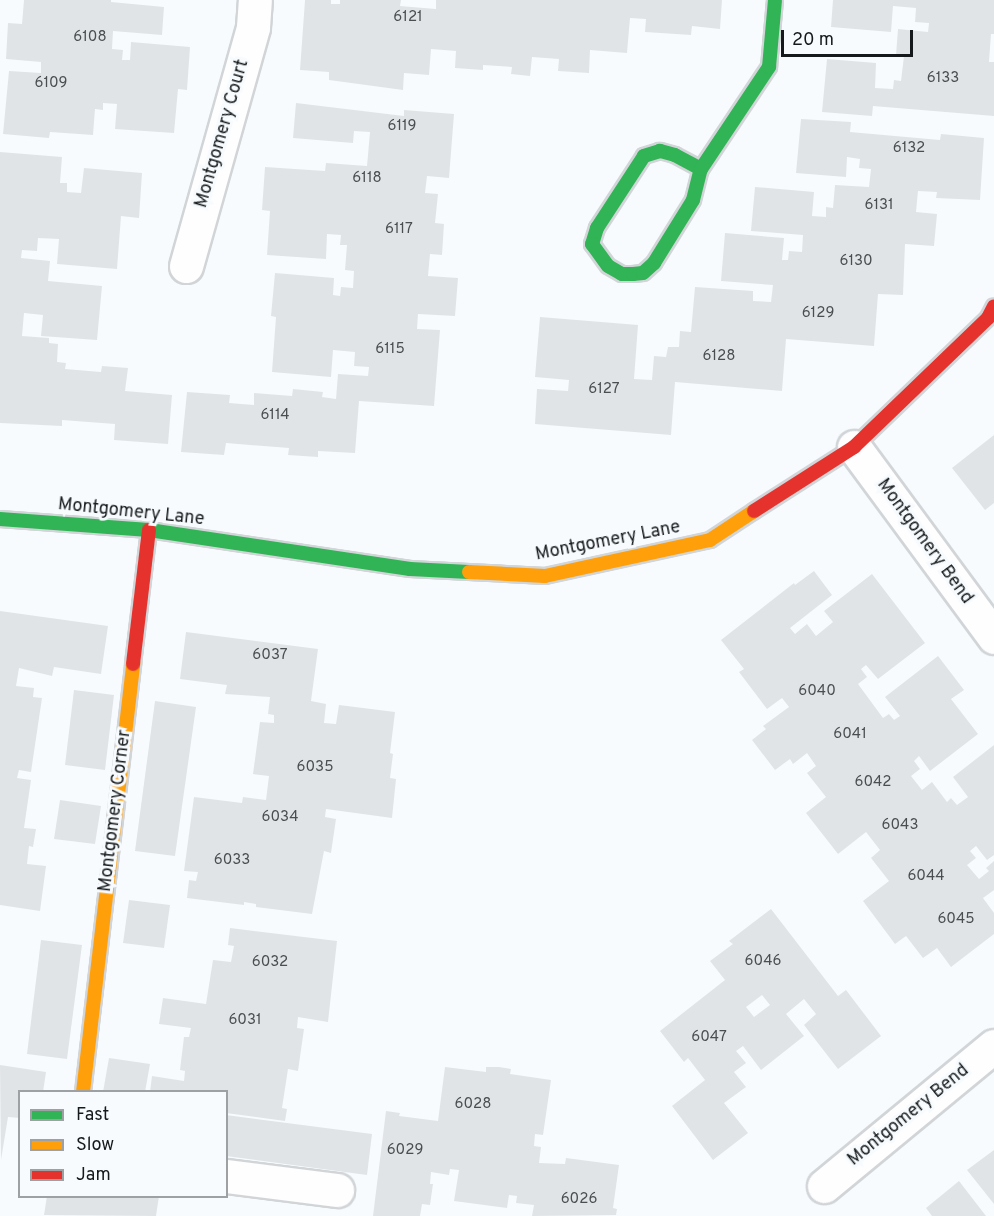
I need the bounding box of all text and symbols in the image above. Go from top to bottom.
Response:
house number: 6121 [393,9,423,27]
scale bar [784,18,916,56]
house number: 6108 [73,29,107,47]
text: 20 m [792,29,834,52]
street label: Montgomery Court [191,57,255,211]
house number: 6133 [927,70,959,88]
house number: 6109 [34,75,68,93]
house number: 6119 [387,118,417,136]
house number: 6132 [893,140,925,158]
house number: 6118 [352,170,382,188]
house number: 6131 [864,197,894,215]
house number: 6117 [385,221,413,239]
house number: 6130 [839,253,873,271]
house number: 6129 [802,305,834,323]
house number: 6115 [375,341,405,359]
house number: 6128 [703,348,735,366]
house number: 6127 [588,381,620,399]
house number: 6114 [260,407,290,425]
street label: Montgomery Bend [871,475,977,609]
street label: Montgomery Lane [57,495,205,531]
street label: Montgomery Lane [534,517,682,567]
house number: 6037 [252,647,288,665]
house number: 6040 [798,683,836,701]
house number: 6041 [833,726,867,744]
street label: Montgomery Corner [95,729,137,893]
house number: 6035 [297,759,333,777]
house number: 6042 [854,774,892,792]
house number: 6034 [262,809,298,827]
house number: 6043 [882,817,918,835]
house number: 6033 [214,852,250,870]
house number: 6044 [907,868,945,886]
house number: 6045 [937,911,975,929]
house number: 6046 [745,953,781,971]
house number: 6032 [252,954,288,972]
house number: 6031 [228,1012,262,1030]
house number: 6047 [691,1029,727,1047]
street label: Montgomery Bend [844,1061,974,1171]
legend [18,1090,228,1198]
house number: 6028 [455,1096,491,1114]
text: Fast [76,1104,109,1127]
text: Slow [76,1134,114,1157]
house number: 6029 [387,1142,423,1160]
text: Jam [76,1164,111,1187]
house number: 6026 [561,1191,597,1209]

